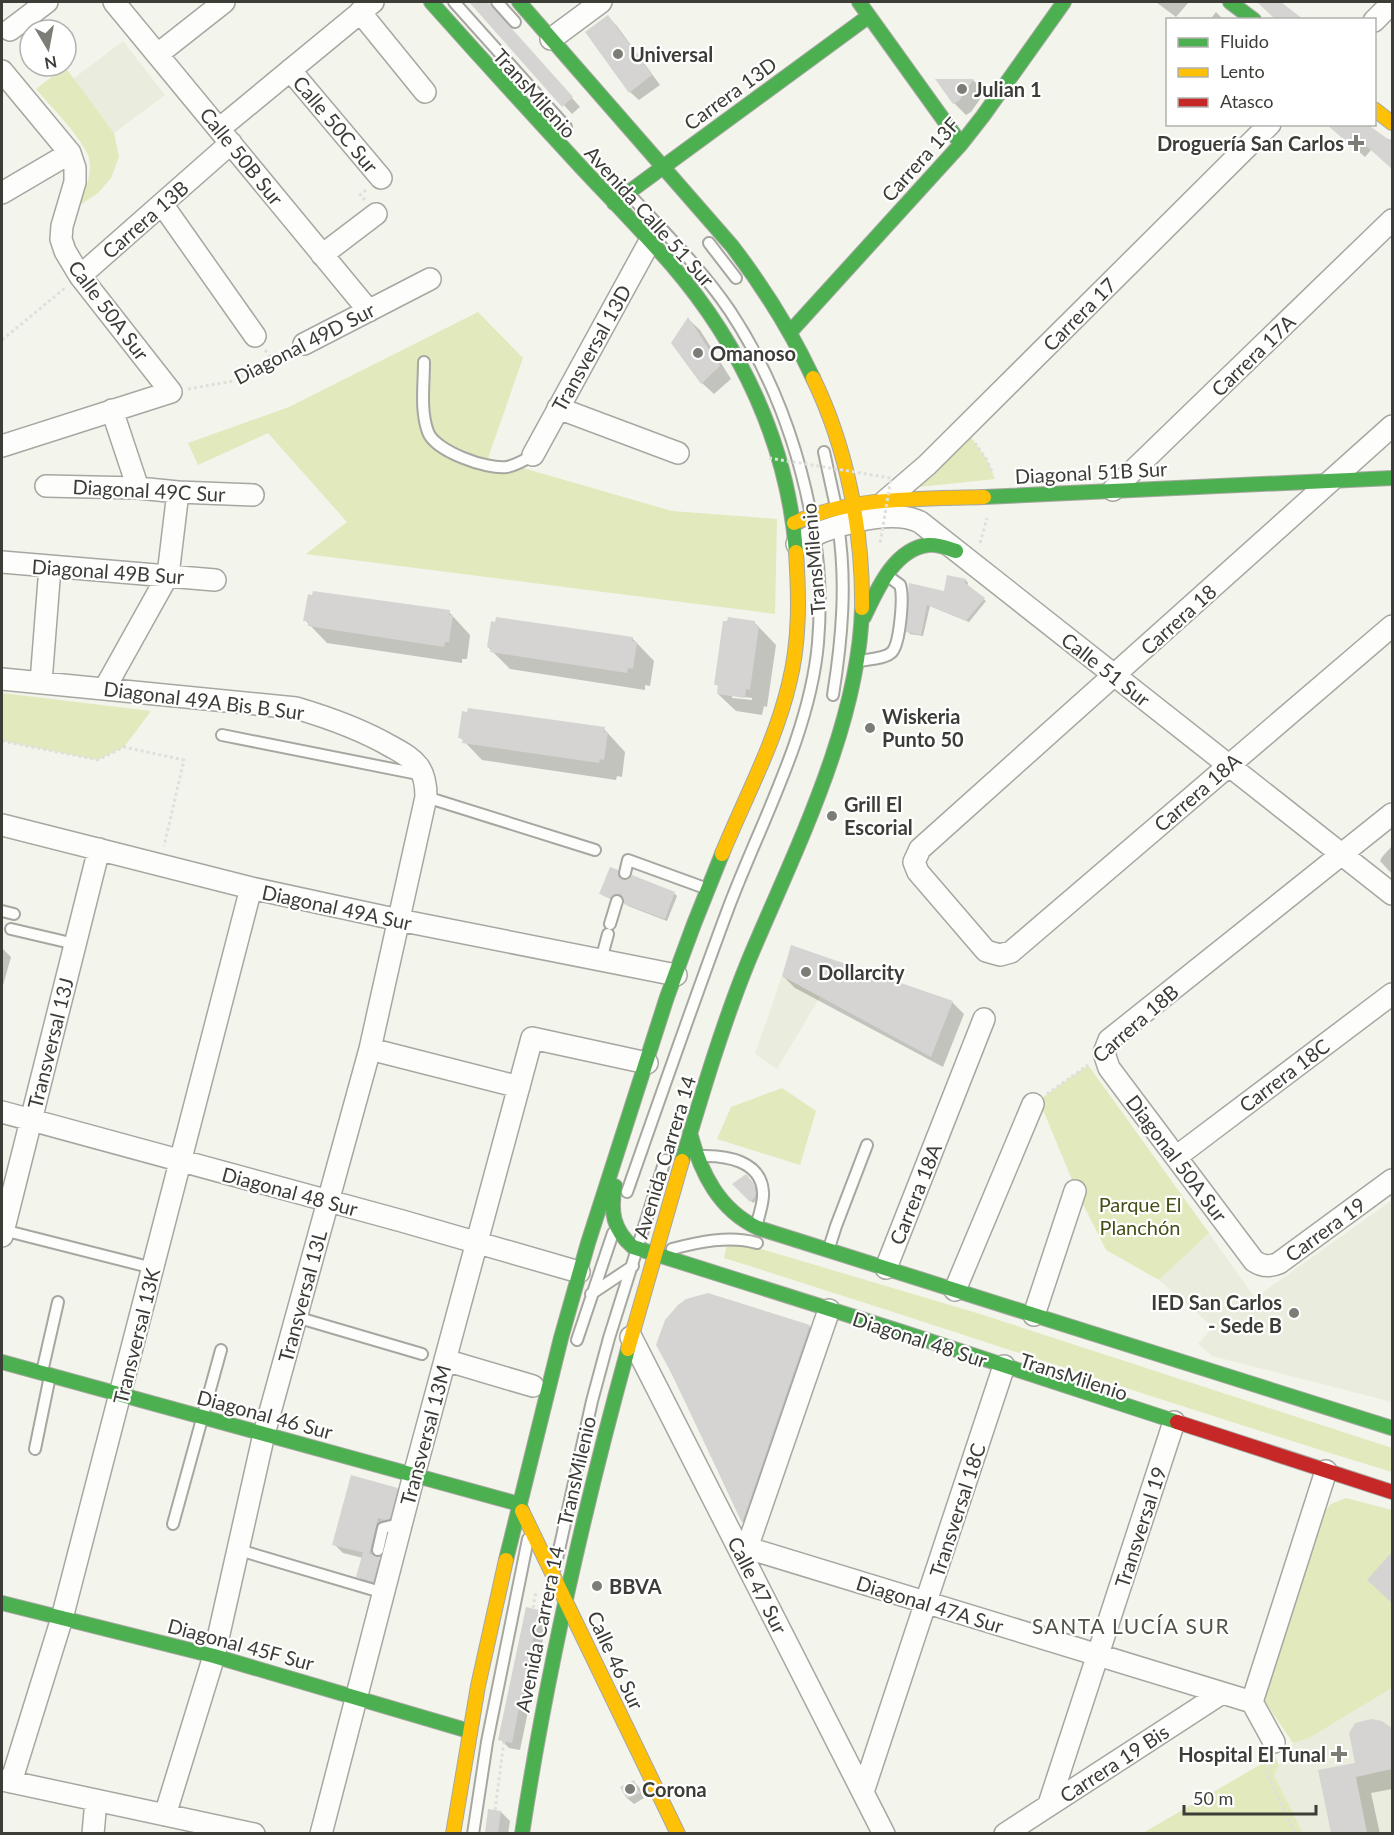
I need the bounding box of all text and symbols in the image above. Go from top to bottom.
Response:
north arrow [18,18,78,78]
legend [1166,18,1376,126]
text: Fluido [1220,30,1269,52]
place label: Universal [630,42,713,66]
street label: TransMilenio [489,43,581,143]
marker: Universal [611,47,625,61]
street label: Carrera 13D [679,51,781,135]
text: N [43,53,58,74]
text: Lento [1220,60,1265,82]
street label: Calle 50C Sur [289,71,384,178]
place label: Julian 1 [974,77,1042,101]
marker: Julian 1 [955,82,969,96]
text: Atasco [1220,90,1273,112]
street label: Calle 50B Sur [195,102,289,210]
street label: Carrera 13F [876,112,964,206]
place label: Droguería San Carlos [1157,131,1344,155]
marker: Droguería San Carlos [1349,136,1363,150]
street label: Avenida Calle 51 Sur [580,141,720,292]
street label: Carrera 13B [97,175,193,263]
street label: Calle 50A Sur [64,255,155,365]
street label: Carrera 17 [1037,272,1121,356]
street label: Transversal 13D [546,281,636,415]
street label: Diagonal 49D Sur [230,297,379,389]
street label: Carrera 17A [1206,309,1300,401]
place label: Omanoso [710,341,796,365]
marker: Omanoso [691,346,705,360]
street label: Diagonal 51B Sur [1014,456,1169,488]
street label: Diagonal 49C Sur [72,474,227,506]
street label: TransMilenio [796,502,830,616]
street label: Diagonal 49B Sur [31,554,186,588]
street label: Carrera 18 [1135,579,1221,659]
street label: Calle 51 Sur [1057,627,1156,711]
street label: Diagonal 49A Bis B Sur [102,676,306,724]
place label: Wiskeria Punto 50 [882,704,964,751]
marker: Wiskeria Punto 50 [863,721,877,735]
street label: Carrera 18A [1149,748,1246,836]
place label: Grill El Escorial [844,792,913,839]
marker: Grill El Escorial [825,809,839,823]
street label: Diagonal 49A Sur [260,879,415,935]
place label: Dollarcity [818,960,905,984]
marker: Dollarcity [799,965,813,979]
street label: Transversal 13J [22,975,78,1111]
street label: Carrera 18B [1087,979,1183,1067]
street label: Carrera 18C [1234,1033,1334,1117]
street label: Avenida Carrera 14 [628,1072,700,1241]
street label: Diagonal 50A Sur [1122,1090,1233,1227]
street label: Carrera 18A [884,1140,946,1248]
street label: Diagonal 48 Sur [219,1161,361,1221]
park label: Parque El Planchón [1099,1192,1181,1239]
street label: Carrera 19 [1280,1192,1370,1266]
street label: Transversal 13L [273,1227,331,1365]
street label: Transversal 13K [108,1265,165,1406]
place label: IED San Carlos - Sede B [1151,1290,1282,1337]
street label: Diagonal 48 Sur [850,1306,991,1372]
marker: IED San Carlos - Sede B [1287,1306,1301,1320]
street label: TransMilenio [1017,1347,1131,1405]
street label: Transversal 13M [395,1362,455,1508]
street label: Diagonal 46 Sur [194,1384,336,1444]
street label: TransMilenio [552,1414,600,1528]
street label: Transversal 18C [924,1440,990,1580]
street label: Transversal 19 [1109,1463,1171,1591]
street label: Calle 47 Sur [723,1532,793,1638]
street label: Avenida Carrera 14 [510,1543,568,1714]
street label: Diagonal 47A Sur [854,1570,1007,1638]
place label: BBVA [609,1574,662,1598]
marker: BBVA [590,1579,604,1593]
street label: Calle 46 Sur [583,1607,650,1714]
street label: Diagonal 45F Sur [165,1613,317,1675]
district label: SANTA LUCÍA SUR [1032,1613,1230,1638]
street label: Carrera 19 Bis [1055,1719,1173,1807]
place label: Hospital El Tunal [1178,1742,1326,1766]
marker: Hospital El Tunal [1330,1745,1348,1763]
place label: Corona [642,1777,707,1801]
scale bar [1184,1778,1316,1816]
marker: Corona [623,1782,637,1796]
text: 50 m [1193,1787,1233,1809]

